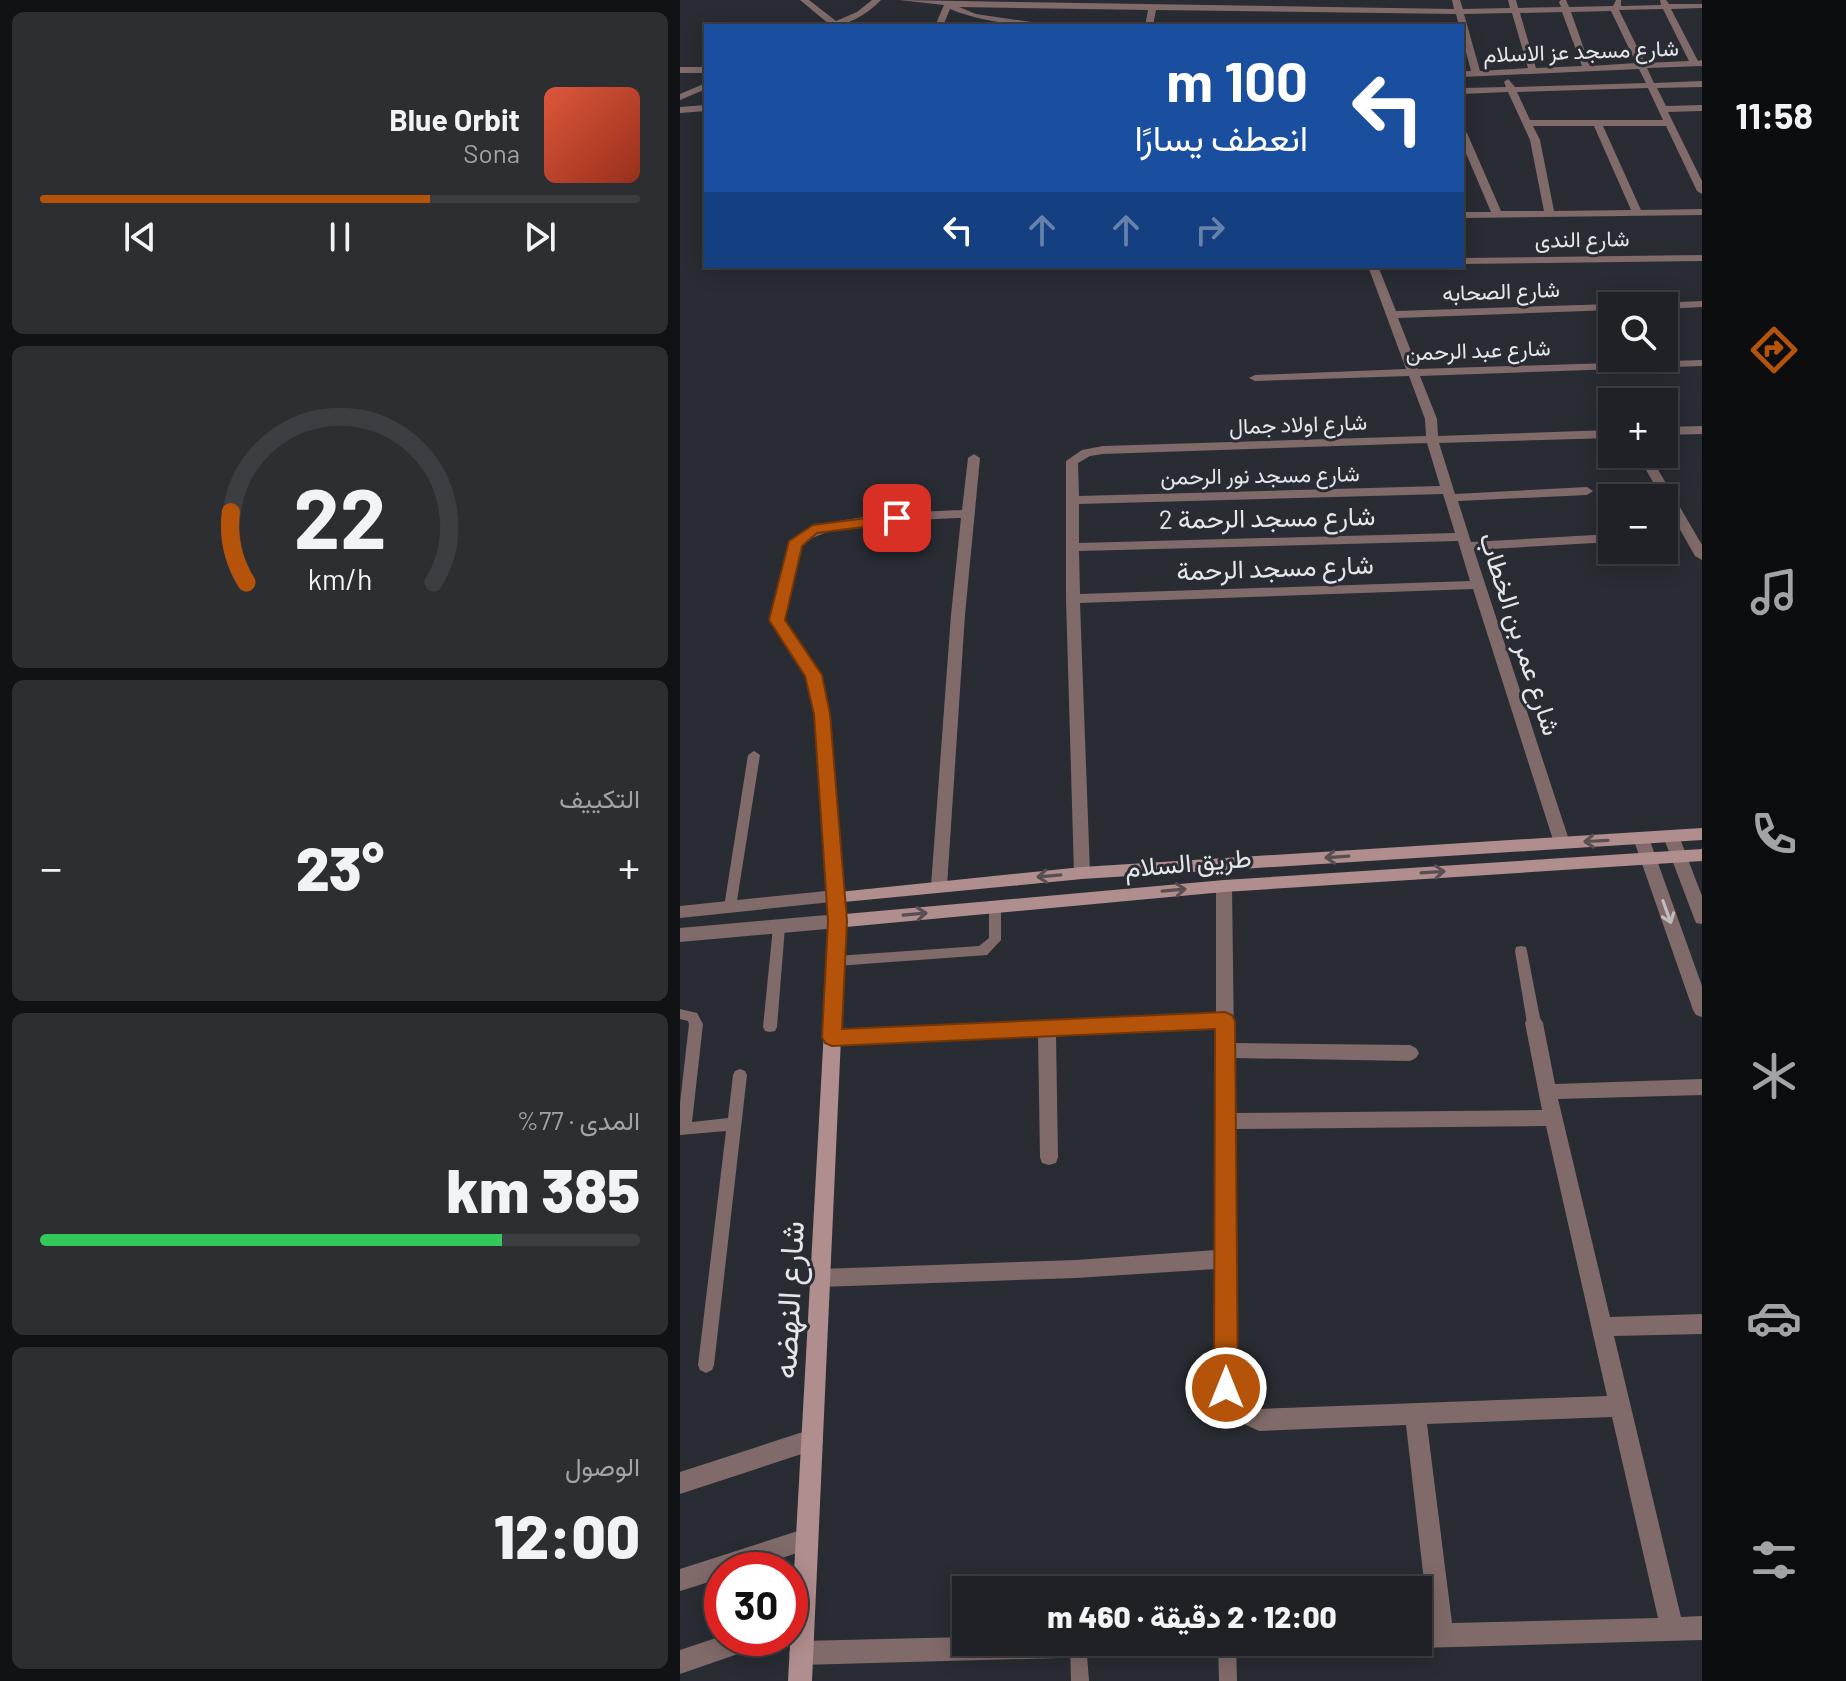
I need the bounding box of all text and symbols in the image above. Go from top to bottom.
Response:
street label: شارع مسجد عز الاسلام [1483,34,1679,69]
text: 100 m [1166,46,1308,113]
icon: left [1336,56,1440,160]
text: 11:58 [1735,93,1813,136]
text: Blue Orbit [389,101,520,137]
text: انعطف يسارًا [1135,115,1308,158]
text: Sona [463,137,520,168]
icon: left [936,208,980,252]
icon: ahead [1020,208,1064,252]
icon: ahead [1104,208,1148,252]
icon: right [1188,208,1232,252]
icon: previous [118,215,162,259]
icon: pause [318,215,362,259]
icon: next [518,215,562,259]
street label: شارع الندى [1534,224,1630,255]
street label: شارع الصحابه [1442,275,1560,308]
map controls [1598,292,1678,564]
button: search [1598,292,1678,372]
icon: directions [1746,322,1802,378]
street label: شارع عبد الرحمن [1405,333,1551,368]
button: + [1598,388,1678,468]
street label: شارع اولاد جمال [1228,408,1368,441]
street label: شارع مسجد نور الرحمن [1160,459,1360,492]
text: 22 [293,465,387,565]
pin [863,484,931,552]
button: − [1598,484,1678,564]
icon: arrive [875,496,919,540]
street label: شارع مسجد الرحمة 2 [1158,499,1376,538]
street label: شارع عمر بن الخطاب [1470,528,1569,740]
street label: شارع مسجد الرحمة [1176,548,1374,589]
text: km/h [308,561,372,596]
icon: music [1746,564,1802,620]
text: التكييف [559,782,640,813]
icon: phone [1746,806,1802,862]
text: 23° [296,831,384,903]
one-way arrow [1583,833,1610,848]
text: − [40,840,62,893]
text: + [618,840,640,893]
street label: طريق السلام [1123,841,1253,885]
one-way arrow [1324,850,1351,865]
one-way arrow [1420,864,1446,879]
one-way arrow [1036,869,1063,884]
one-way arrow [1160,882,1187,897]
one-way arrow [1661,899,1675,923]
one-way arrow [901,907,928,922]
icon: climate [1746,1048,1802,1104]
text: المدى · 77% [517,1104,640,1135]
text: 385 km [446,1153,640,1225]
street label: شارع النهضه [764,1220,815,1380]
icon: car [1746,1290,1802,1346]
position arrow [1184,1346,1268,1430]
text: الوصول [565,1450,640,1481]
text: 12:00 [494,1499,640,1571]
icon: filters [1746,1532,1802,1588]
speed limit sign: 30 [704,1552,808,1656]
text: 12:00 · 2 دقيقة · 460 m [1047,1598,1337,1634]

